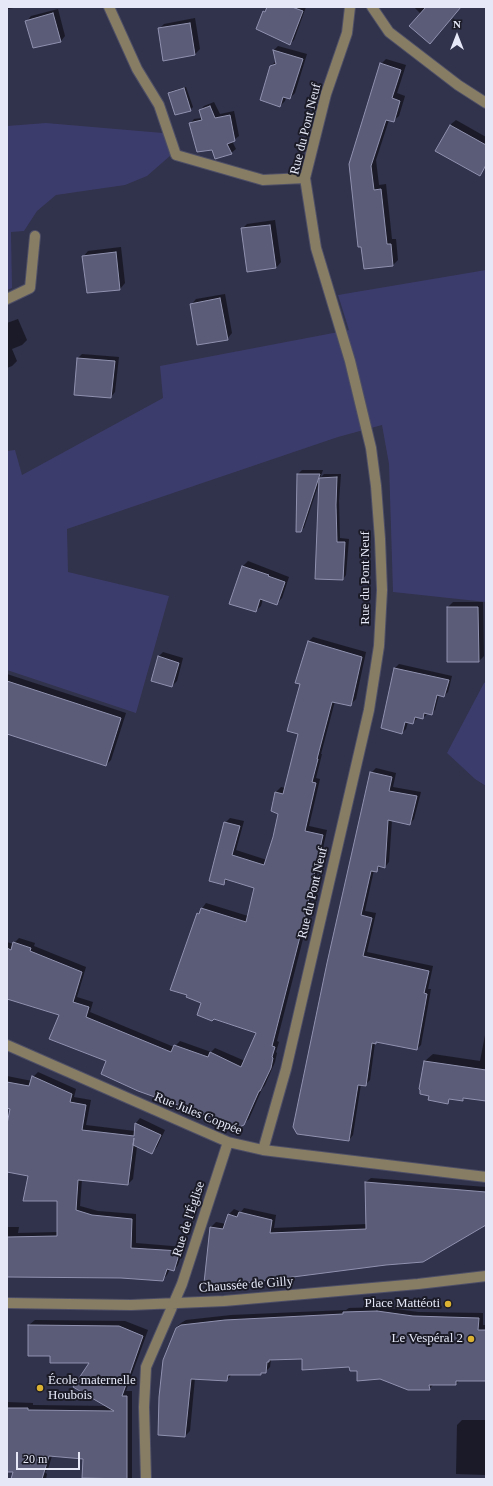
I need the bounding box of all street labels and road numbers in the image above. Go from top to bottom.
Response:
street label: Rue du Pont Neuf [287,82,325,176]
street label: Rue du Pont Neuf [358,531,374,625]
street label: Rue du Pont Neuf [295,846,331,940]
street label: Rue Jules Coppée [152,1089,244,1139]
street label: Rue de l'Église [170,1179,208,1259]
street label: Chaussée de Gilly [198,1274,294,1296]

